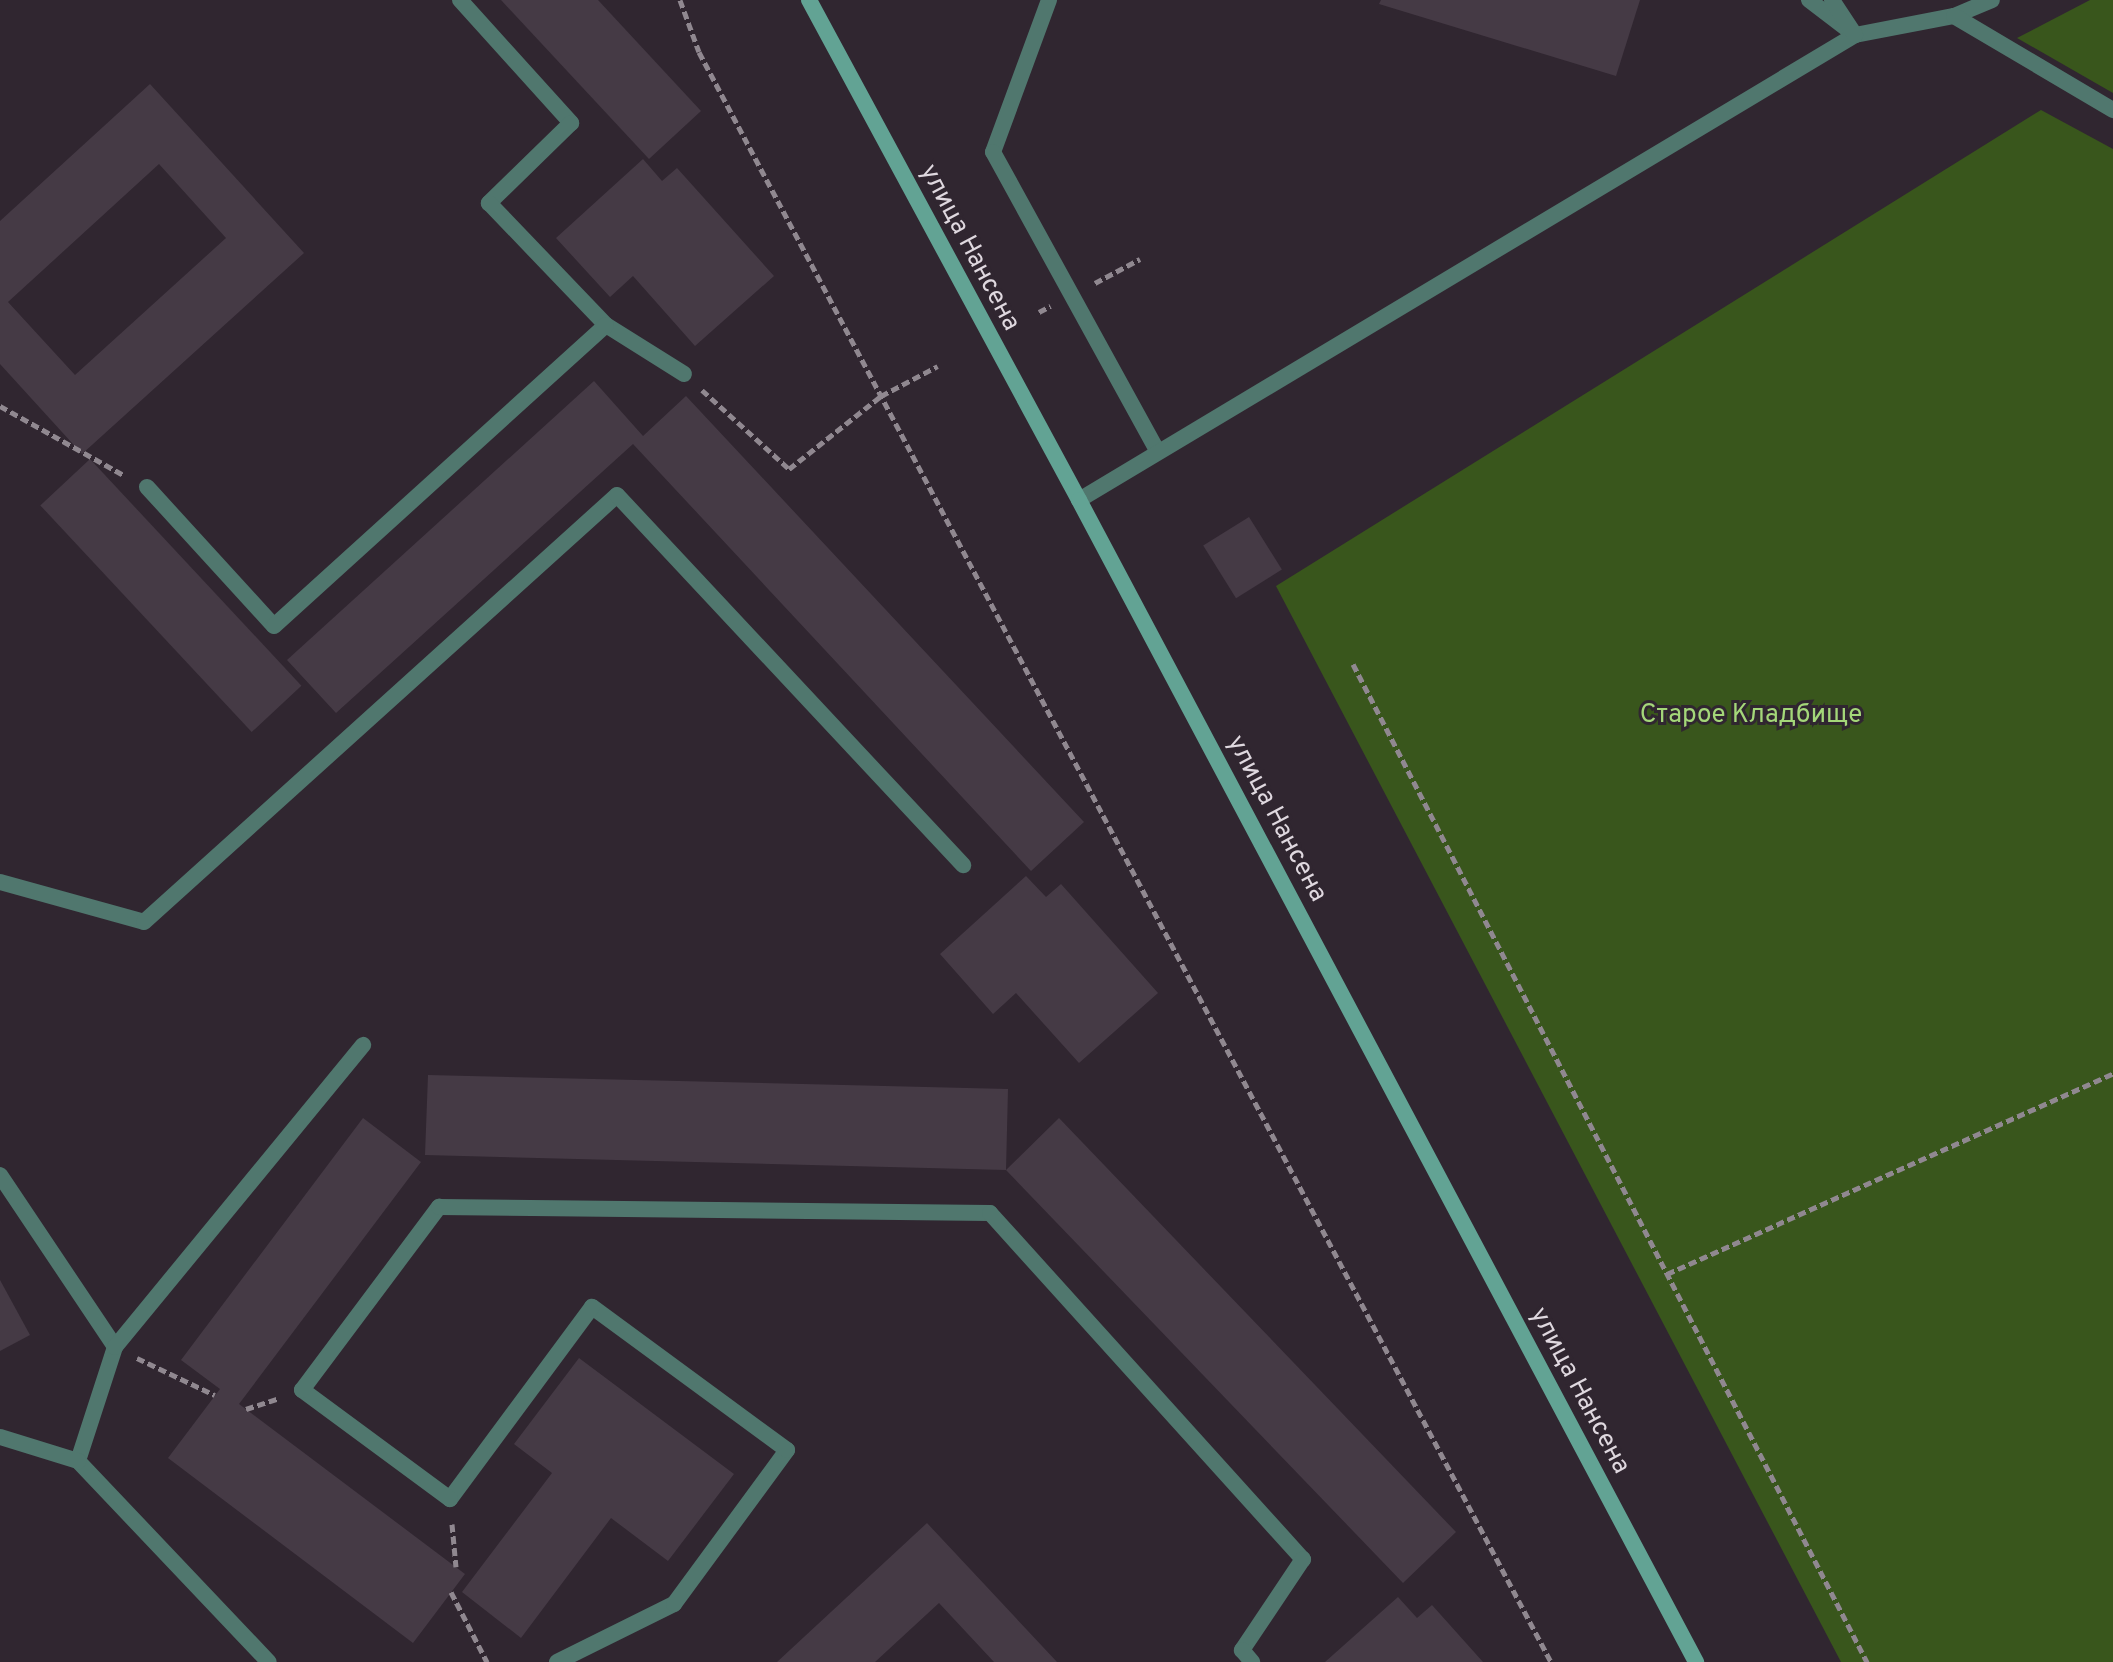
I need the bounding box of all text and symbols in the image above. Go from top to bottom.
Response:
street label: улица Нансена [912,159,1026,337]
park label: Старое Кладбище [1640,700,1862,732]
street label: улица Нансена [1219,730,1333,908]
street label: улица Нансена [1522,1302,1636,1480]

